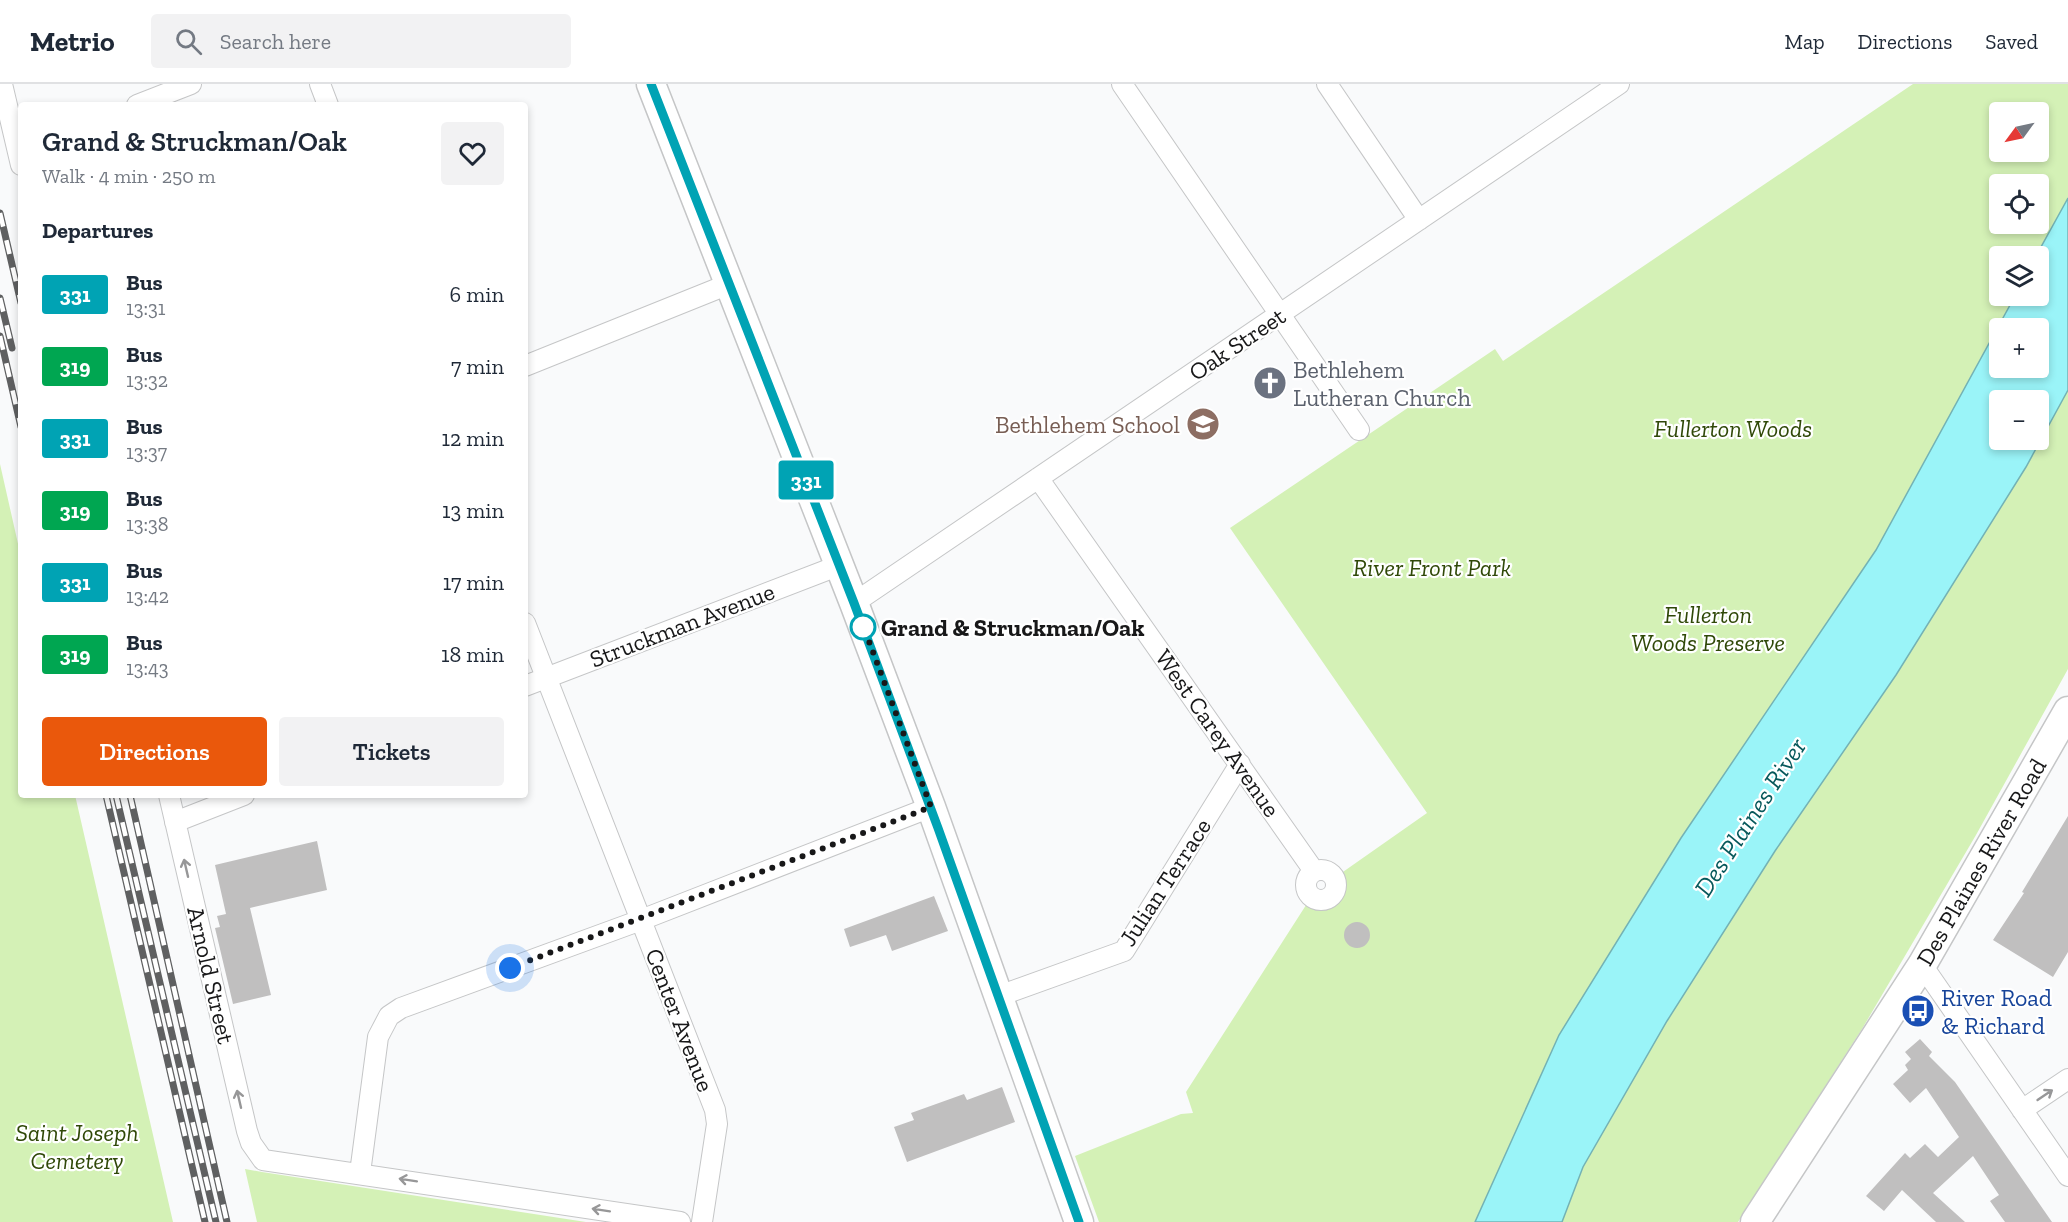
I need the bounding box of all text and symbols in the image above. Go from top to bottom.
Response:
search box [151,14,571,68]
text: Metrio [30,25,115,58]
icon: search [172,25,205,58]
text: Search here [220,28,331,55]
text: Map [1785,29,1825,54]
text: Directions [1858,29,1952,54]
text: Saved [1985,29,2038,54]
north arrow [1989,102,2049,162]
map controls [1989,102,2049,450]
button: heart [441,122,504,185]
text: Grand & Struckman/Oak [42,125,347,158]
text: Walk · 4 min · 250 m [42,164,216,188]
button: locate [1989,174,2049,234]
text: Departures [42,217,153,244]
button: layers [1989,246,2049,306]
text: Bus [126,269,163,296]
text: 6 min [450,281,504,308]
text: 331 [60,282,90,307]
text: 13:31 [126,296,165,320]
street label: Oak Street [1183,301,1291,387]
button: + [1989,318,2049,378]
text: Bus [126,341,163,368]
text: 7 min [451,353,504,380]
text: 319 [60,354,90,379]
place label: Bethlehem Lutheran Church [1293,355,1471,412]
church icon: Bethlehem Lutheran Church [1252,365,1288,401]
text: 13:32 [126,368,168,392]
button: − [1989,390,2049,450]
school or university icon: Bethlehem School [1185,406,1221,442]
place label: Bethlehem School [995,410,1180,439]
text: Bus [126,413,163,440]
park label: Fullerton Woods [1654,414,1812,443]
text: 12 min [441,425,504,452]
text: 331 [60,426,90,451]
text: 13:37 [126,440,167,464]
line badge: 331 [772,460,840,500]
text: 331 [791,468,821,493]
text: Bus [126,485,163,512]
text: 13 min [442,497,504,524]
text: 319 [60,498,90,523]
text: 13:38 [126,512,169,536]
park label: River Front Park [1353,553,1511,582]
text: Bus [126,557,163,584]
text: 17 min [443,569,504,596]
text: 331 [60,570,90,595]
street label: Struckman Avenue [585,576,779,674]
text: 13:42 [126,584,169,608]
park label: Fullerton Woods Preserve [1631,600,1785,657]
place label: Grand & Struckman/Oak [881,613,1144,642]
marker: Grand & Struckman/Oak [850,614,876,640]
text: Bus [126,629,163,656]
text: 18 min [441,641,504,668]
text: 319 [60,642,90,667]
street label: West Carey Avenue [1149,644,1287,822]
text: 13:43 [126,656,169,680]
button: Directions [42,717,267,786]
button: Tickets [279,717,504,786]
water label: Des Plaines River [1687,732,1813,902]
street label: Des Plaines River Road [1910,753,2052,971]
street label: Julian Terrace [1113,813,1217,951]
one-way arrow [180,859,191,878]
street label: Arnold Street [181,904,241,1047]
street label: Center Avenue [639,944,721,1096]
your location [495,953,525,983]
place label: River Road & Richard [1941,983,2052,1040]
bus stop icon: River Road & Richard [1900,993,1936,1029]
one-way arrow [2037,1089,2053,1101]
one-way arrow [233,1090,245,1109]
park label: Saint Joseph Cemetery [15,1118,139,1175]
one-way arrow [399,1175,419,1186]
one-way arrow [592,1204,611,1215]

